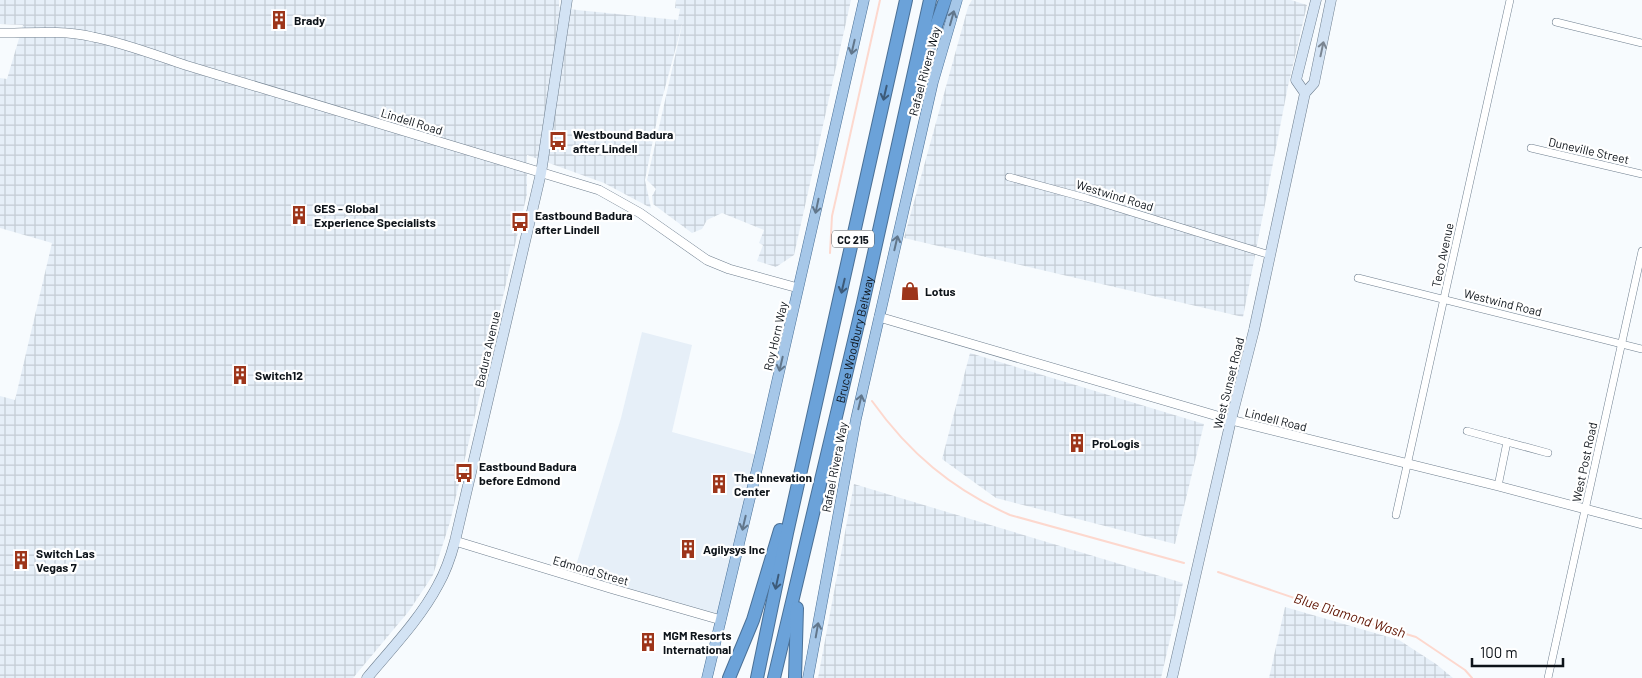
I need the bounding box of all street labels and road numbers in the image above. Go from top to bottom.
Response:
street label: Rafael Rivera Way [905,24,943,117]
street label: Lindell Road [380,105,444,137]
street label: Duneville Street [1547,134,1631,166]
street label: Westwind Road [1075,177,1155,213]
street label: Teco Avenue [1428,221,1456,289]
road number: CC 215 [832,230,874,248]
street label: Bruce Woodbury Beltway [833,274,876,404]
street label: Westwind Road [1463,286,1543,318]
street label: Roy Horn Way [760,300,790,372]
street label: Badura Avenue [471,310,503,388]
street label: West Sunset Road [1210,336,1246,430]
street label: Lindell Road [1243,405,1309,433]
street label: Rafael Rivera Way [818,420,850,513]
street label: West Post Road [1569,421,1599,503]
street label: Edmond Street [551,552,631,588]

